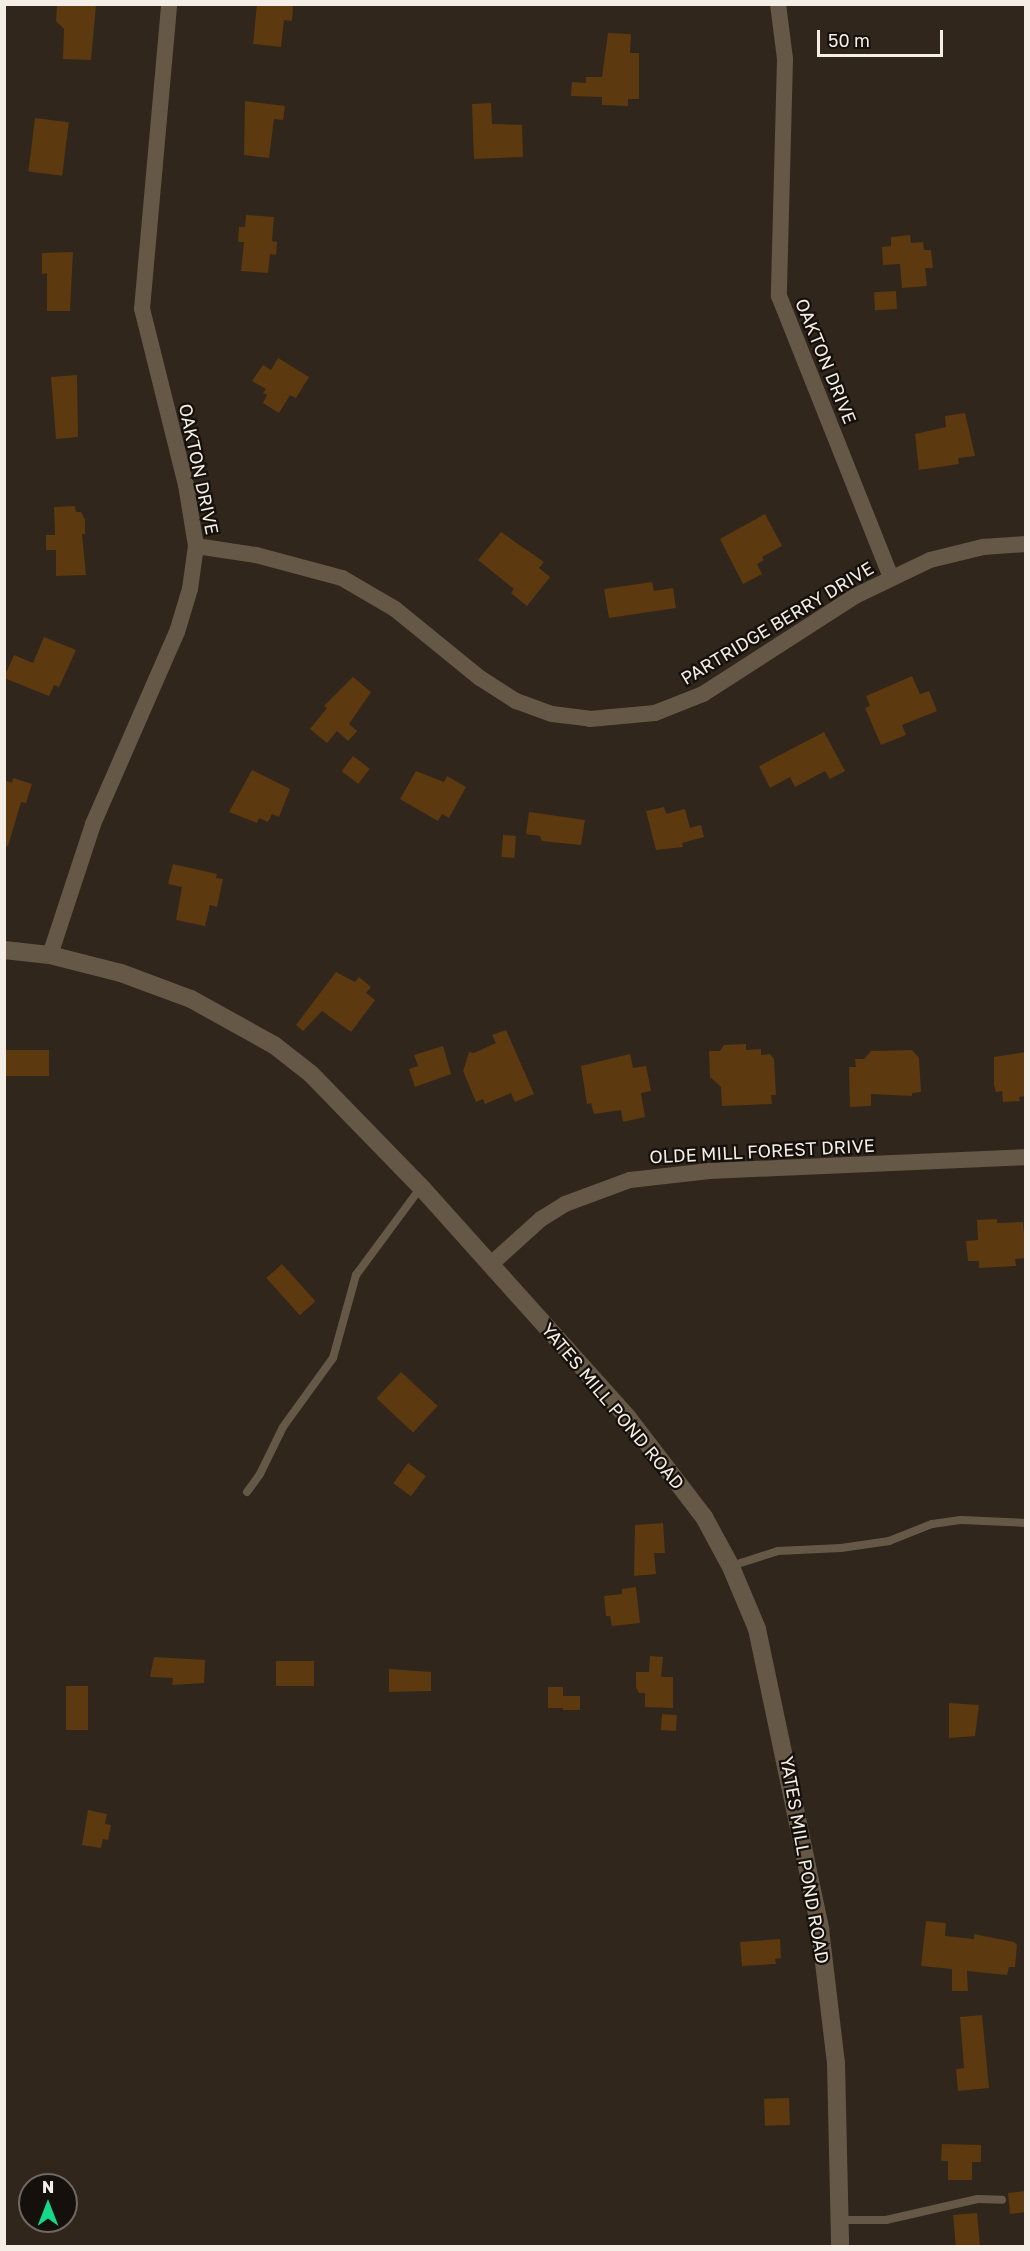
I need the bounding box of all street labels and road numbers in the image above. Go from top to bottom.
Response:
street label: OAKTON DRIVE [791,295,861,427]
street label: OAKTON DRIVE [175,402,223,536]
street label: PARTRIDGE BERRY DRIVE [677,557,877,689]
street label: OLDE MILL FOREST DRIVE [649,1134,875,1168]
street label: YATES MILL POND ROAD [537,1318,689,1494]
street label: YATES MILL POND ROAD [776,1755,834,1965]

